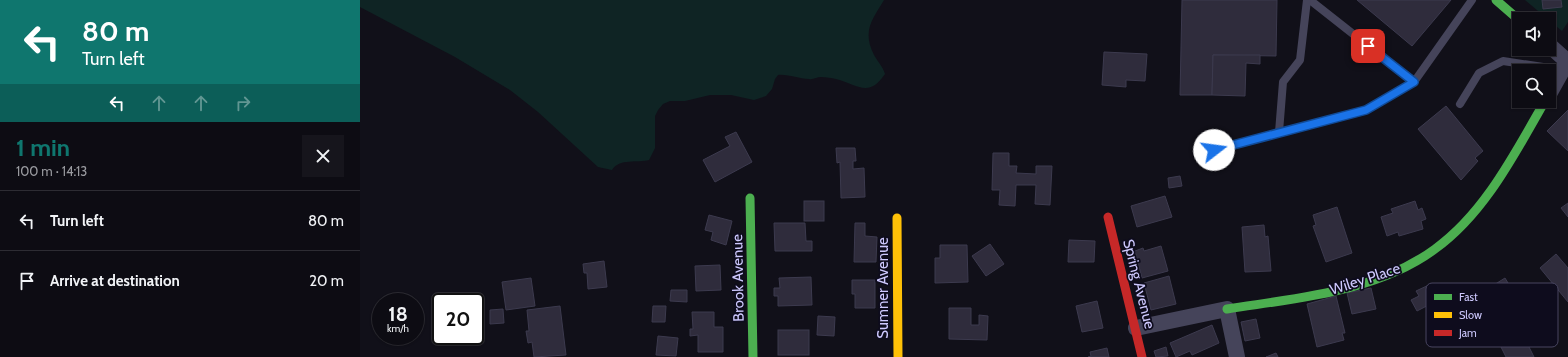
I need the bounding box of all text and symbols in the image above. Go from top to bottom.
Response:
map controls [1512,12,1556,108]
button: sound [1512,12,1556,56]
text: 80 m [82,14,149,48]
icon: left [16,16,68,68]
pin [1351,29,1385,63]
icon: arrive [1357,35,1379,57]
text: Turn left [82,48,145,70]
button: search [1512,64,1556,108]
icon: left [106,92,128,114]
icon: ahead [148,92,170,114]
icon: ahead [190,92,212,114]
icon: right [232,92,254,114]
position arrow [1193,129,1235,171]
text: 1 min [16,133,70,162]
button: close [302,135,344,177]
text: 100 m · 14:13 [16,163,87,179]
icon: left [16,210,38,232]
text: Turn left [50,212,104,230]
text: 80 m [308,212,344,230]
street label: Brook Avenue [728,234,748,322]
street label: Sumner Avenue [874,237,892,339]
street label: Spring Avenue [1119,237,1159,331]
street label: Wiley Place [1328,259,1403,299]
icon: arrive [16,270,38,292]
text: Arrive at destination [50,272,180,290]
text: 20 m [309,272,344,290]
legend [1426,283,1558,347]
text: Fast [1459,290,1478,304]
speed limit sign: 20 [432,293,484,345]
text: 18 [388,302,408,326]
text: Slow [1459,308,1482,322]
text: km/h [387,322,409,335]
text: Jam [1458,326,1477,340]

